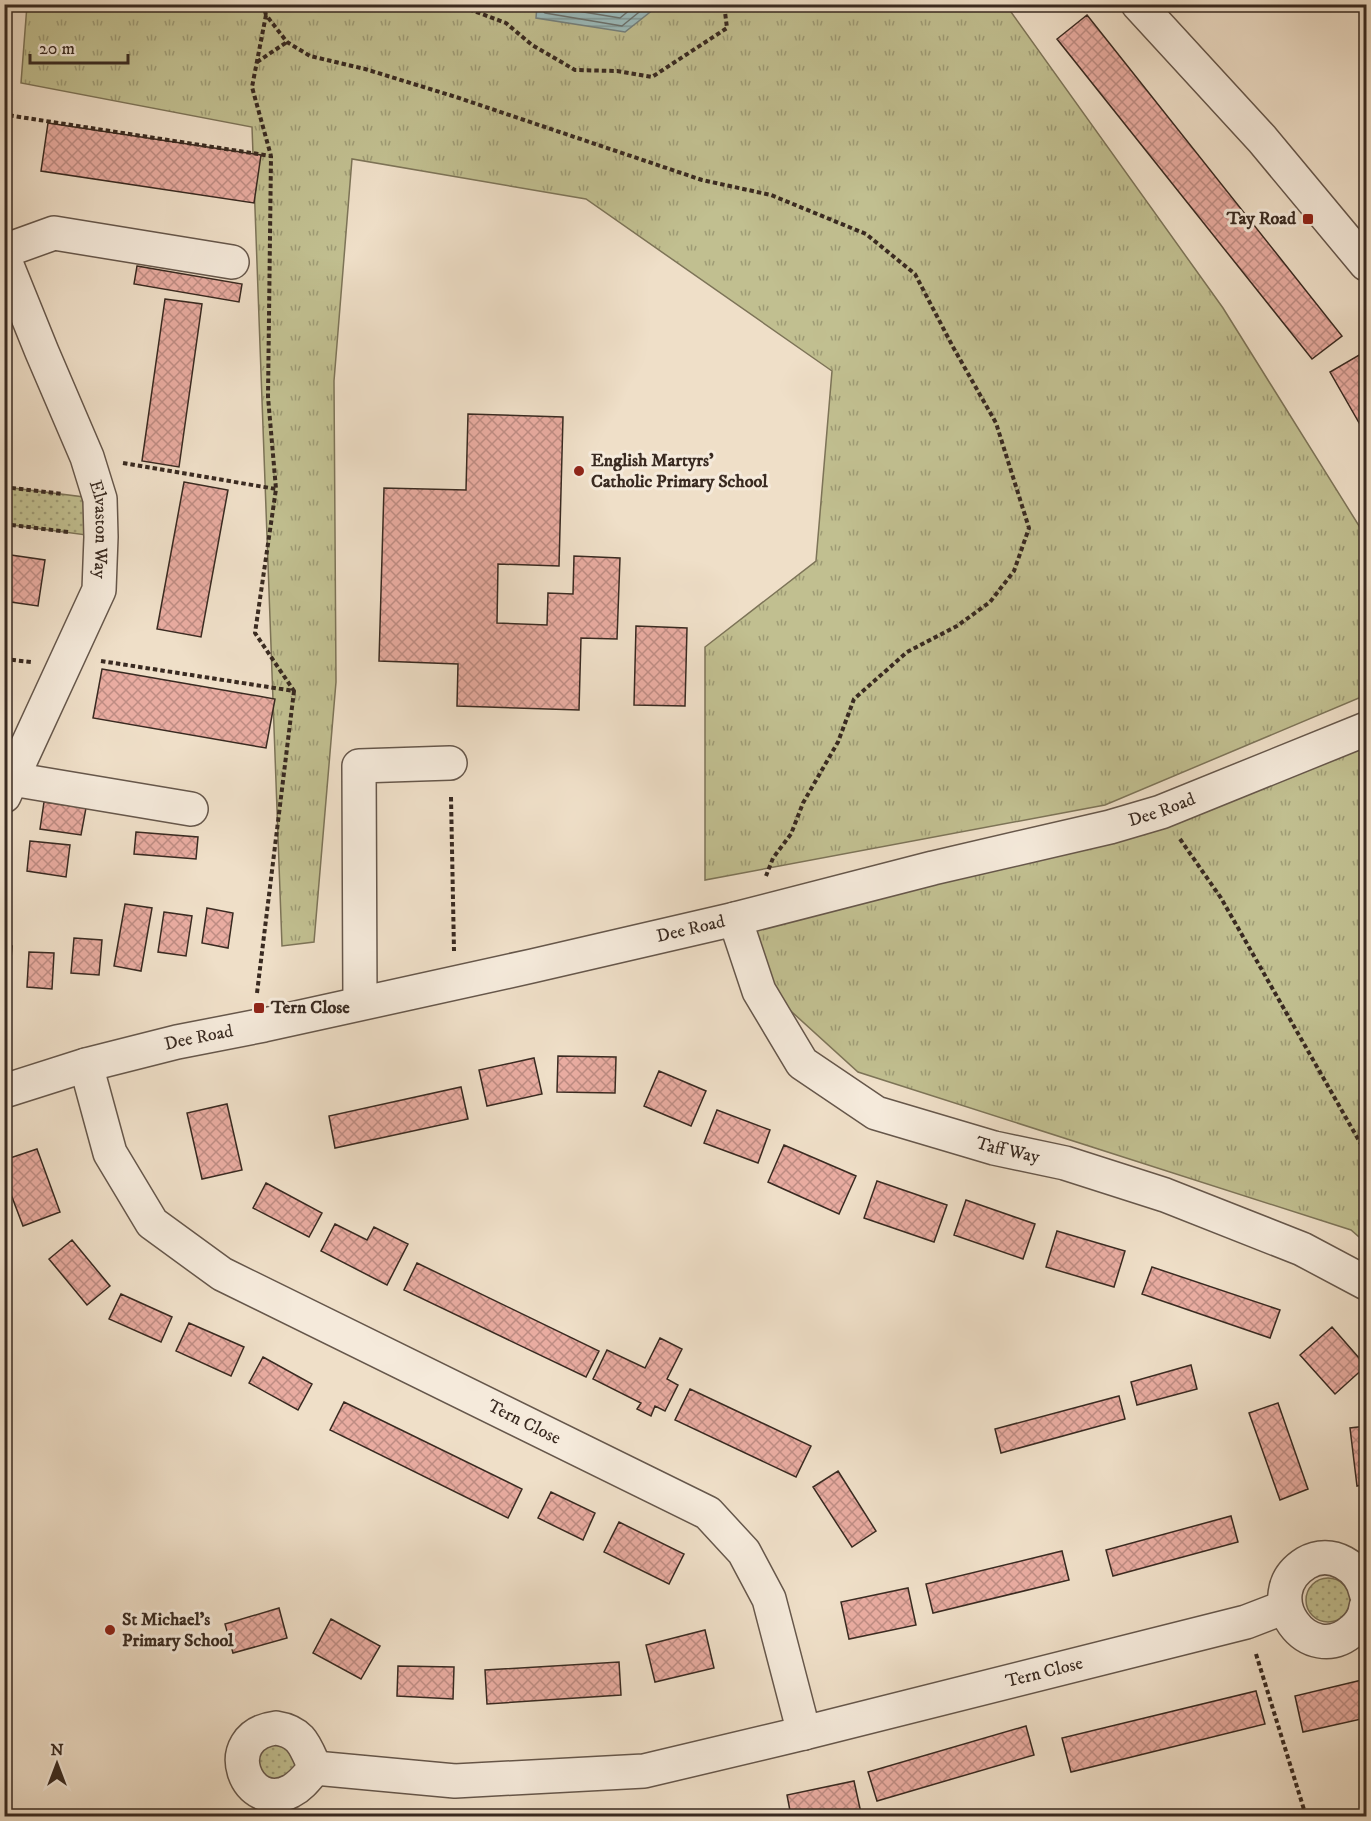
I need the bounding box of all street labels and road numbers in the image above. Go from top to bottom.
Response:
street label: Elvaston Way [84,478,112,580]
street label: Dee Road [1126,788,1199,832]
street label: Dee Road [655,911,727,948]
street label: Dee Road [162,1020,235,1056]
street label: Taff Way [973,1132,1042,1168]
street label: Tern Close [484,1395,564,1450]
street label: Tern Close [1003,1652,1085,1693]

